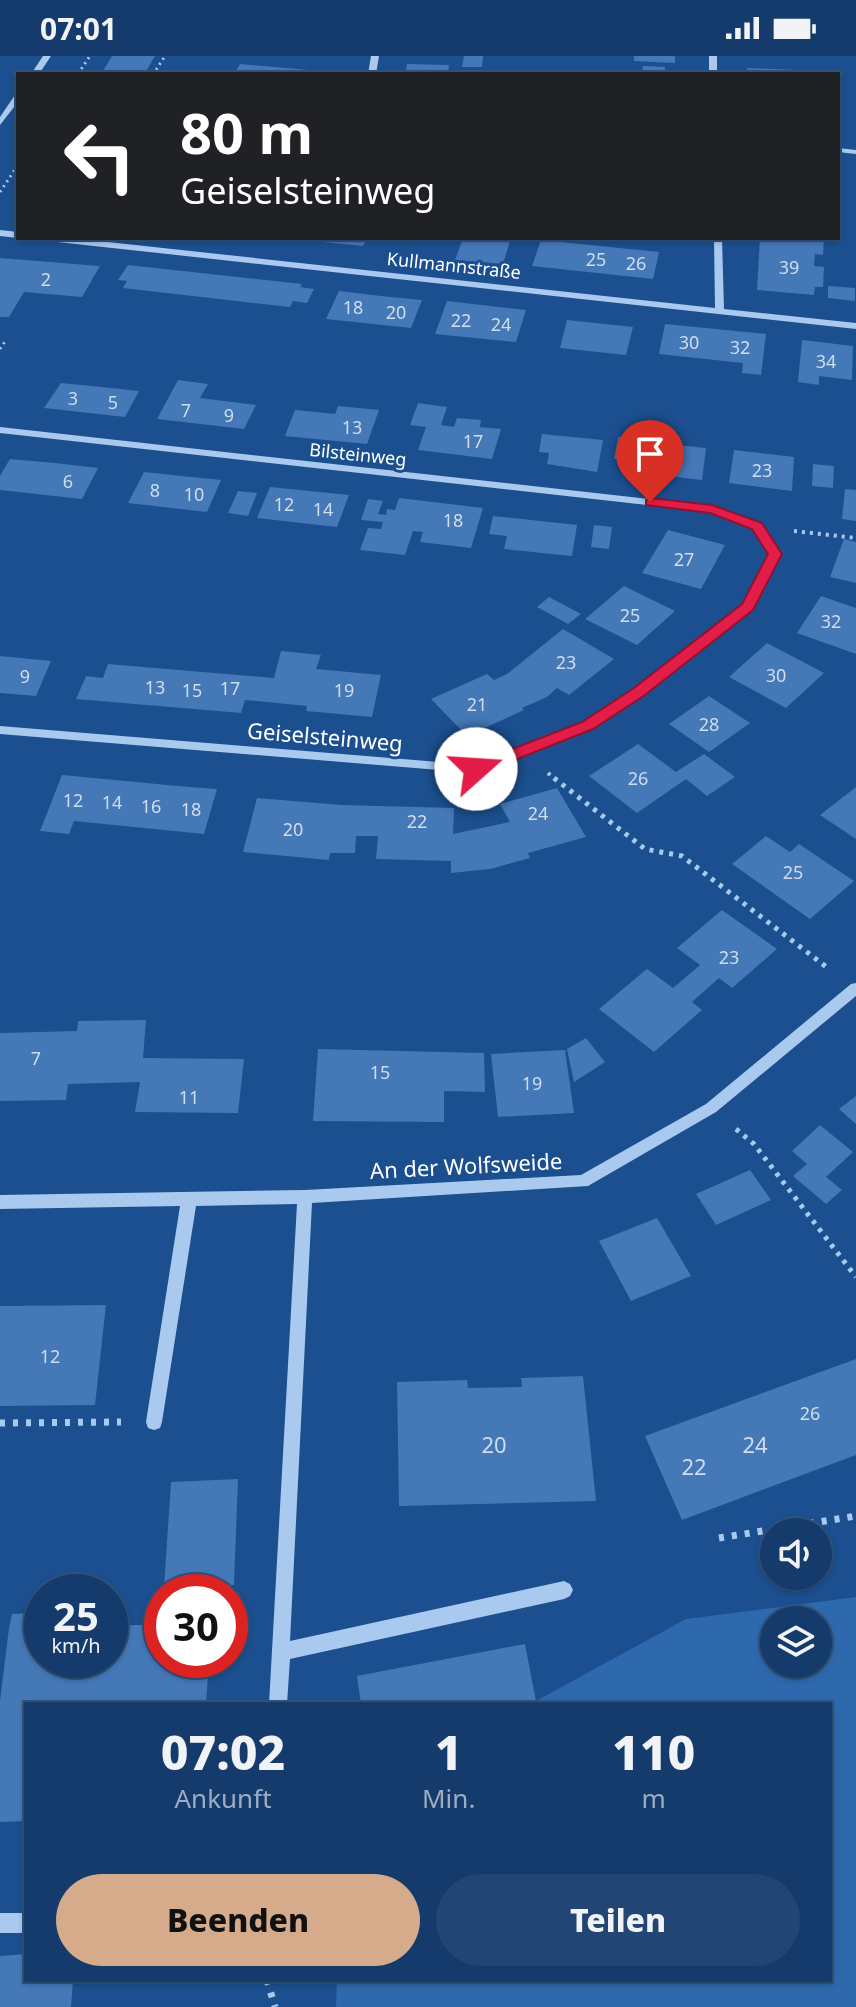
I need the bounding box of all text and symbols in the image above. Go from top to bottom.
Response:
text: 07:01 [40,8,117,49]
text: 80 m [180,94,313,170]
icon: left [48,104,152,208]
text: Geiselsteinweg [180,166,435,215]
street label: Kullmannstraße [386,246,522,284]
house number: 25 [586,247,606,271]
house number: 26 [626,251,646,275]
house number: 39 [779,255,799,279]
house number: 2 [41,267,51,291]
house number: 18 [343,295,363,319]
house number: 20 [386,300,406,324]
house number: 22 [451,308,471,332]
house number: 24 [491,312,511,336]
house number: 30 [679,330,699,354]
house number: 32 [730,335,750,359]
house number: 34 [816,349,836,373]
house number: 3 [68,386,78,410]
house number: 5 [108,390,118,414]
house number: 7 [181,398,191,422]
house number: 9 [224,403,234,427]
house number: 13 [342,415,362,439]
pin [616,420,684,502]
house number: 17 [463,429,483,453]
icon: arrive [628,432,672,476]
street label: Bilsteinweg [308,437,408,471]
house number: 23 [752,458,772,482]
house number: 6 [63,469,73,493]
house number: 8 [150,478,160,502]
house number: 10 [184,482,204,506]
house number: 12 [274,492,294,516]
house number: 14 [313,497,333,521]
house number: 18 [443,508,463,532]
house number: 27 [674,547,694,571]
house number: 25 [620,603,640,627]
house number: 32 [821,609,841,633]
house number: 23 [556,650,576,674]
house number: 30 [766,663,786,687]
house number: 9 [20,664,30,688]
house number: 13 [145,675,165,699]
house number: 17 [220,676,240,700]
house number: 15 [182,678,202,702]
house number: 19 [334,678,354,702]
house number: 21 [467,692,487,716]
house number: 28 [699,712,719,736]
street label: Geiselsteinweg [246,714,404,758]
position arrow [434,727,518,811]
house number: 26 [628,766,648,790]
house number: 12 [63,788,83,812]
house number: 14 [102,790,122,814]
house number: 16 [141,794,161,818]
house number: 18 [181,797,201,821]
house number: 24 [528,801,548,825]
house number: 22 [407,809,427,833]
house number: 20 [283,817,303,841]
house number: 25 [783,860,803,884]
house number: 23 [719,945,739,969]
house number: 7 [31,1046,41,1070]
house number: 15 [370,1060,390,1084]
house number: 19 [522,1071,542,1095]
house number: 11 [179,1085,199,1109]
street label: An der Wolfsweide [369,1145,563,1185]
house number: 12 [40,1344,60,1368]
house number: 26 [800,1401,820,1425]
house number: 20 [481,1429,507,1459]
house number: 24 [742,1429,768,1459]
house number: 22 [681,1451,707,1481]
map controls [760,1518,832,1678]
button: sound [760,1518,832,1590]
speed limit sign: 30 [144,1574,248,1678]
text: 25 [53,1588,99,1643]
button: layers [760,1606,832,1678]
text: km/h [51,1632,101,1659]
text: 07:02 [161,1719,285,1784]
text: 1 [435,1719,463,1784]
text: 110 [612,1719,695,1784]
text: Ankunft [174,1780,272,1816]
text: Min. [422,1780,475,1816]
text: m [642,1780,666,1816]
button: Beenden [56,1874,420,1966]
button: Teilen [436,1874,800,1966]

